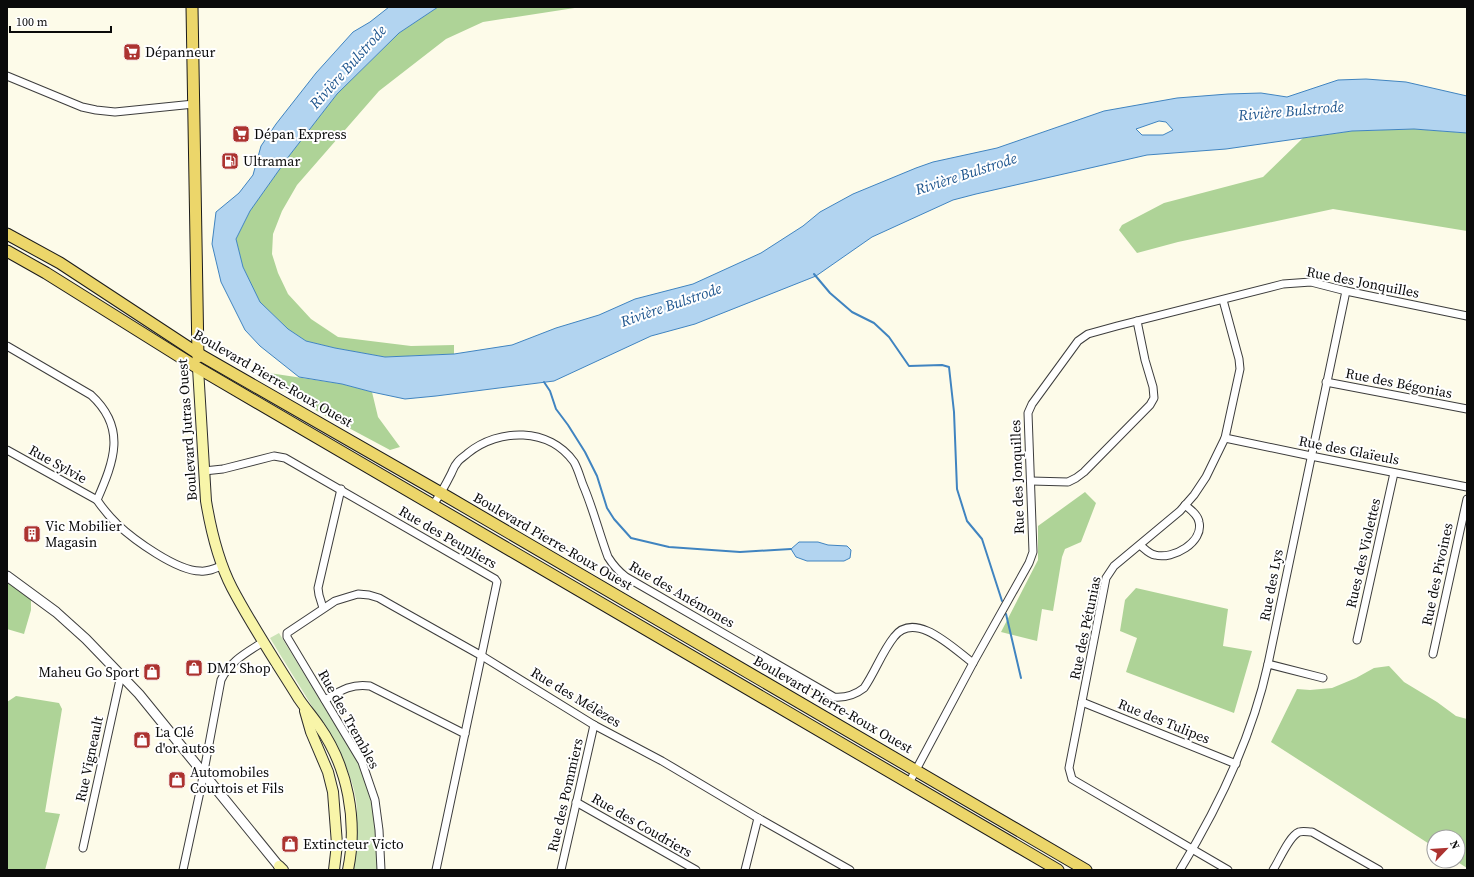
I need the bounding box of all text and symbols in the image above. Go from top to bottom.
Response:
scale bar [10,8,111,34]
text: 100 m [16,14,48,30]
water label: Rivière Bulstrode [304,20,391,114]
supermarket icon: Dépanneur [122,42,142,62]
place label: Dépanneur [145,42,215,62]
water label: Rivière Bulstrode [1236,95,1345,126]
supermarket icon: Dépan Express [231,124,251,144]
place label: Dépan Express [254,124,347,144]
water label: Rivière Bulstrode [911,147,1019,200]
fuel station icon: Ultramar [220,151,240,171]
place label: Ultramar [243,151,300,171]
street label: Rue des Jonquilles [1305,261,1421,303]
water label: Rivière Bulstrode [616,277,724,332]
street label: Boulevard Pierre-Roux Ouest [190,324,357,432]
street label: Boulevard Jutras Ouest [172,358,202,502]
street label: Rue des Bégonias [1344,363,1454,403]
street label: Rue des Jonquilles [1005,419,1029,535]
street label: Rue des Glaïeuls [1297,430,1401,470]
street label: Rue Sylvie [25,440,91,488]
street label: Boulevard Pierre-Roux Ouest [470,487,637,595]
street label: Rues des Violettes [1341,496,1385,610]
street label: Rue des Peupliers [395,501,501,573]
place label: Vic Mobilier Magasin [45,516,122,552]
street label: Rue des Pivoines [1416,521,1458,627]
building icon: Vic Mobilier Magasin [22,524,42,544]
street label: Rue des Lys [1254,547,1288,623]
street label: Rue des Anémones [626,556,738,632]
street label: Rue des Pétunias [1064,574,1106,682]
street label: Boulevard Pierre-Roux Ouest [750,650,917,758]
shop icon: DM2 Shop [184,658,204,678]
place label: DM2 Shop [207,658,271,678]
place label: Maheu Go Sport [38,662,139,682]
shop icon: Maheu Go Sport [142,662,162,682]
street label: Rue des Mélèzes [527,662,625,732]
street label: Rue des Trembles [313,666,385,772]
street label: Rue des Tulipes [1115,693,1213,749]
street label: Rue Vigneault [70,714,108,804]
place label: La Clé d'or autos [155,722,215,758]
shop icon: La Clé d'or autos [132,730,152,750]
street label: Rue des Pommiers [542,736,588,854]
place label: Automobiles Courtois et Fils [190,762,284,798]
shop icon: Automobiles Courtois et Fils [167,770,187,790]
street label: Rue des Coudriers [588,788,696,862]
north arrow [1426,829,1466,869]
shop icon: Extincteur Victo [280,834,300,854]
place label: Extincteur Victo [303,834,404,854]
text: N [1446,838,1463,852]

